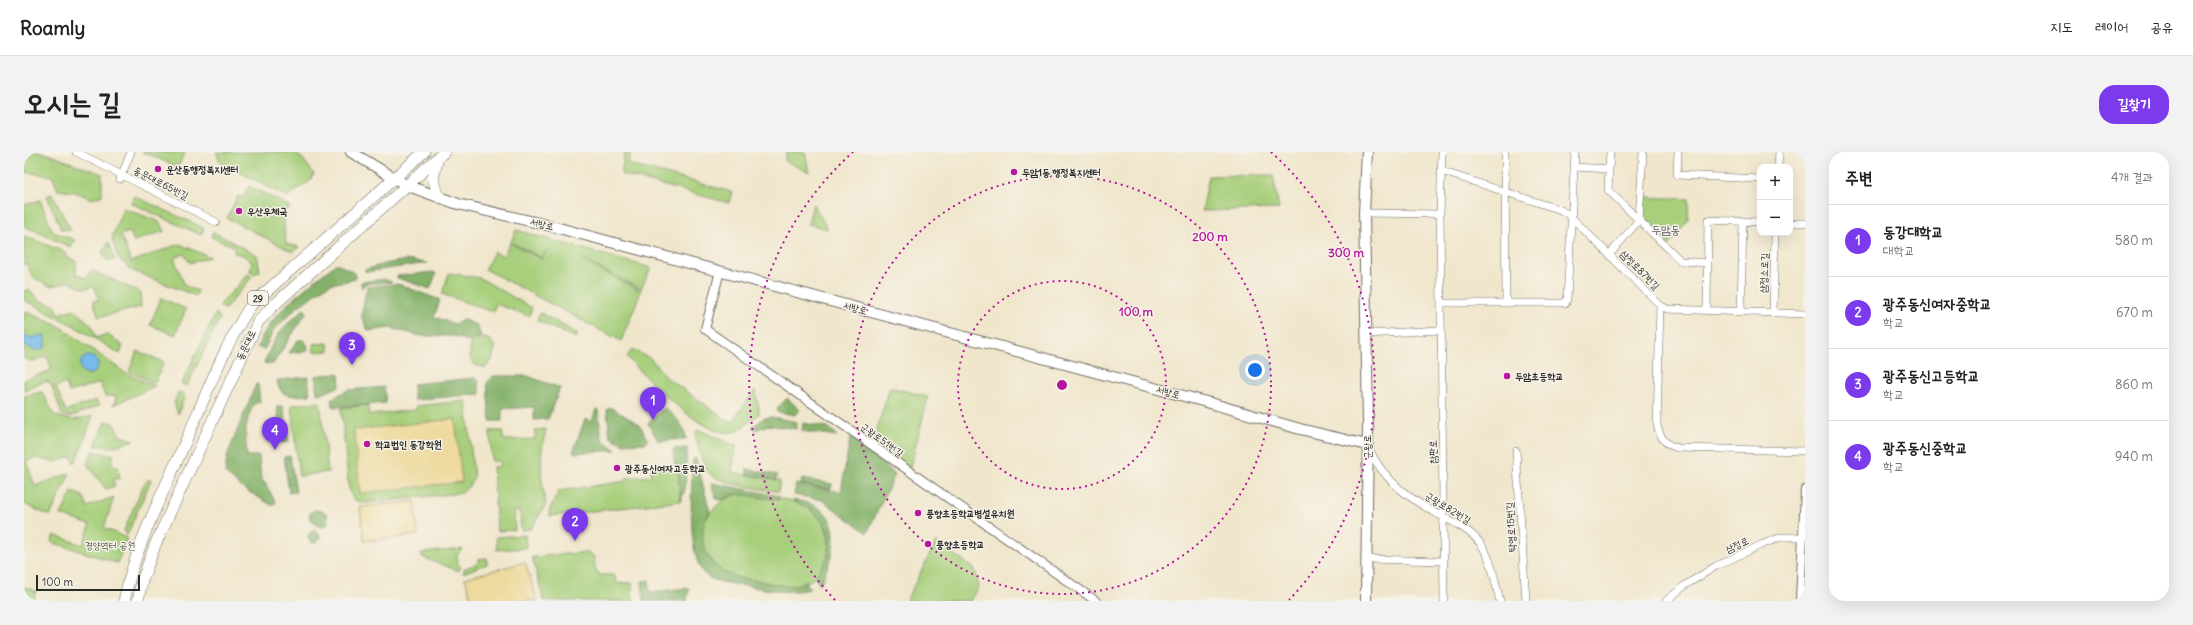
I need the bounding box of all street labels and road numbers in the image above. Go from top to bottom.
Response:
street label: 동문대로65번길 [131,164,191,202]
street label: 서방로 [529,215,555,233]
street label: 삼정로87번길 [1617,247,1663,293]
street label: 삼정소로길 [1757,253,1771,293]
road number: 29 [248,291,268,305]
street label: 서방로 [842,299,868,317]
street label: 동문대로 [233,328,259,362]
street label: 서방로 [1155,383,1181,401]
street label: 군왕로51번길 [858,420,906,460]
street label: 군왕로 [1361,435,1374,459]
street label: 참판로 [1426,440,1440,464]
street label: 군왕로82번길 [1423,489,1473,527]
street label: 탁영로15번길 [1503,502,1519,552]
street label: 삼정로 [1723,534,1751,556]

